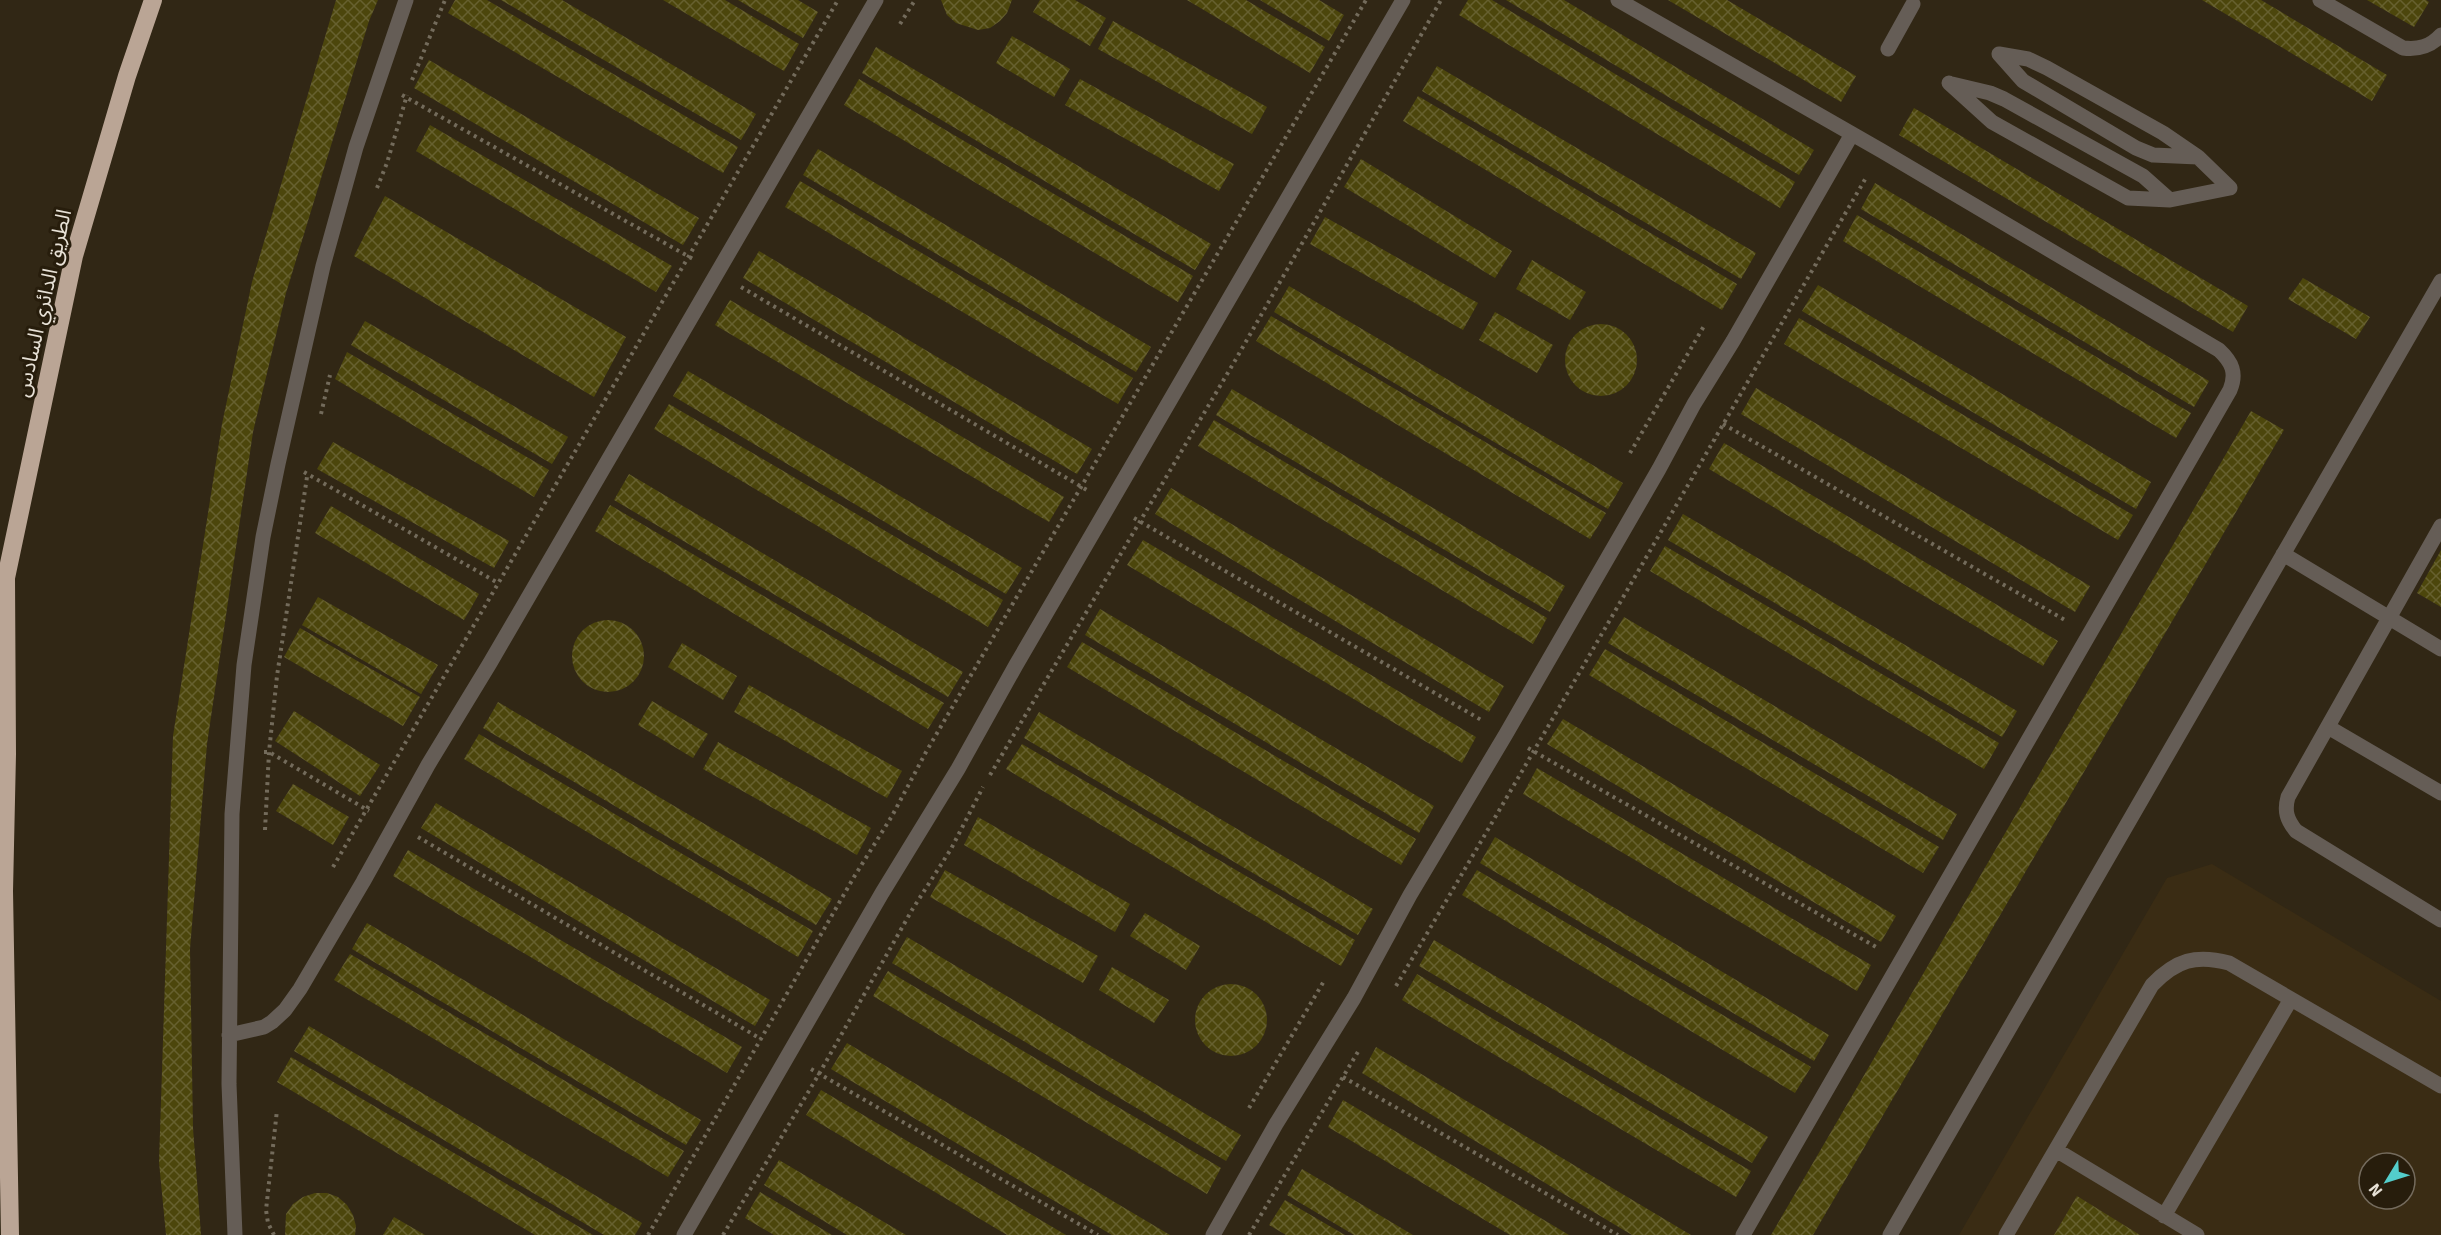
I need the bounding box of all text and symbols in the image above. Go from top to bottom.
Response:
street label: الطريق الدائري السادس [9,207,80,400]
north arrow [2357,1151,2417,1211]
text: N [2365,1179,2387,1200]

